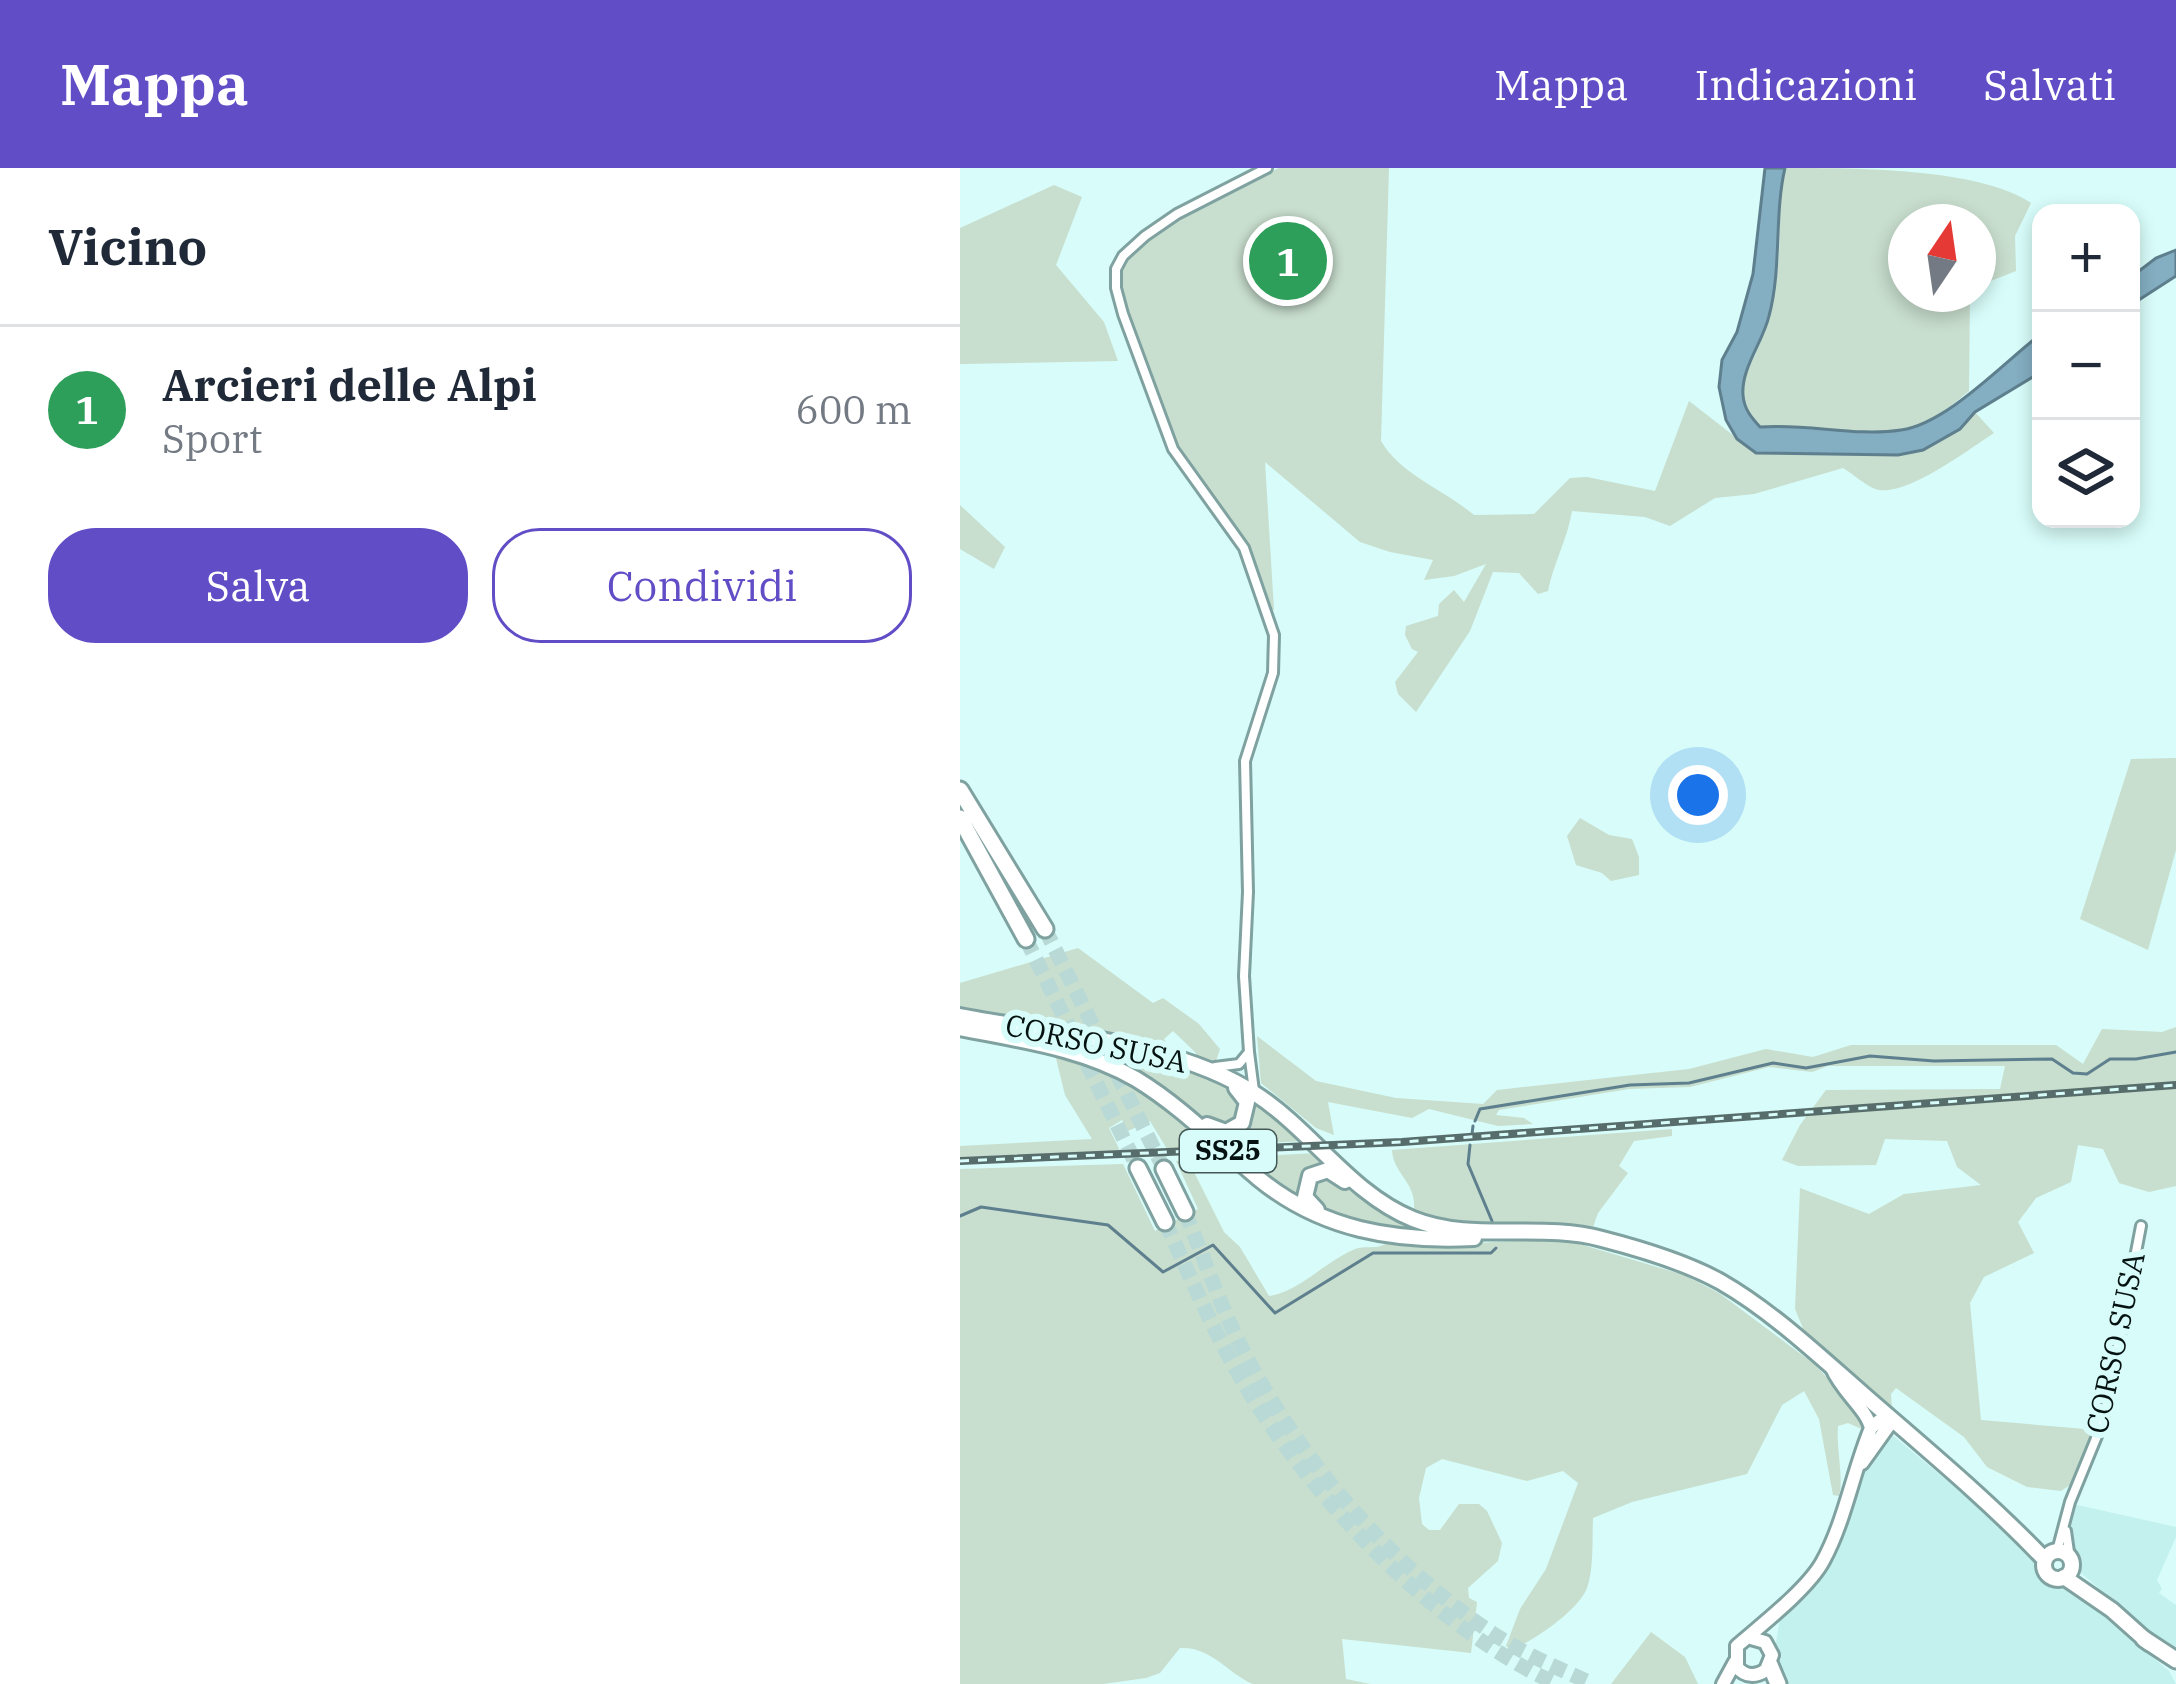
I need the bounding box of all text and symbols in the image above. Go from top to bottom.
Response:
text: Mappa [60,47,249,121]
text: Mappa [1494,57,1628,112]
text: Indicazioni [1694,57,1917,112]
text: Salvati [1983,57,2116,112]
north arrow [1888,204,1996,312]
map controls [2032,204,2140,528]
button: + [2032,204,2140,312]
text: Vicino [48,213,207,279]
pin: 1 [1249,216,1327,306]
button: − [2032,312,2140,420]
text: Arcieri delle Alpi [162,355,537,413]
text: 1 [75,384,99,435]
text: 600 m [796,384,912,435]
text: Sport [162,413,262,464]
button: layers [2032,420,2140,528]
button: Salva [48,528,468,643]
button: Condividi [492,528,912,643]
your location [1668,765,1728,825]
street label: CORSO SUSA [1002,1004,1191,1081]
road number: SS25 [1180,1130,1276,1172]
street label: CORSO SUSA [2076,1248,2153,1437]

